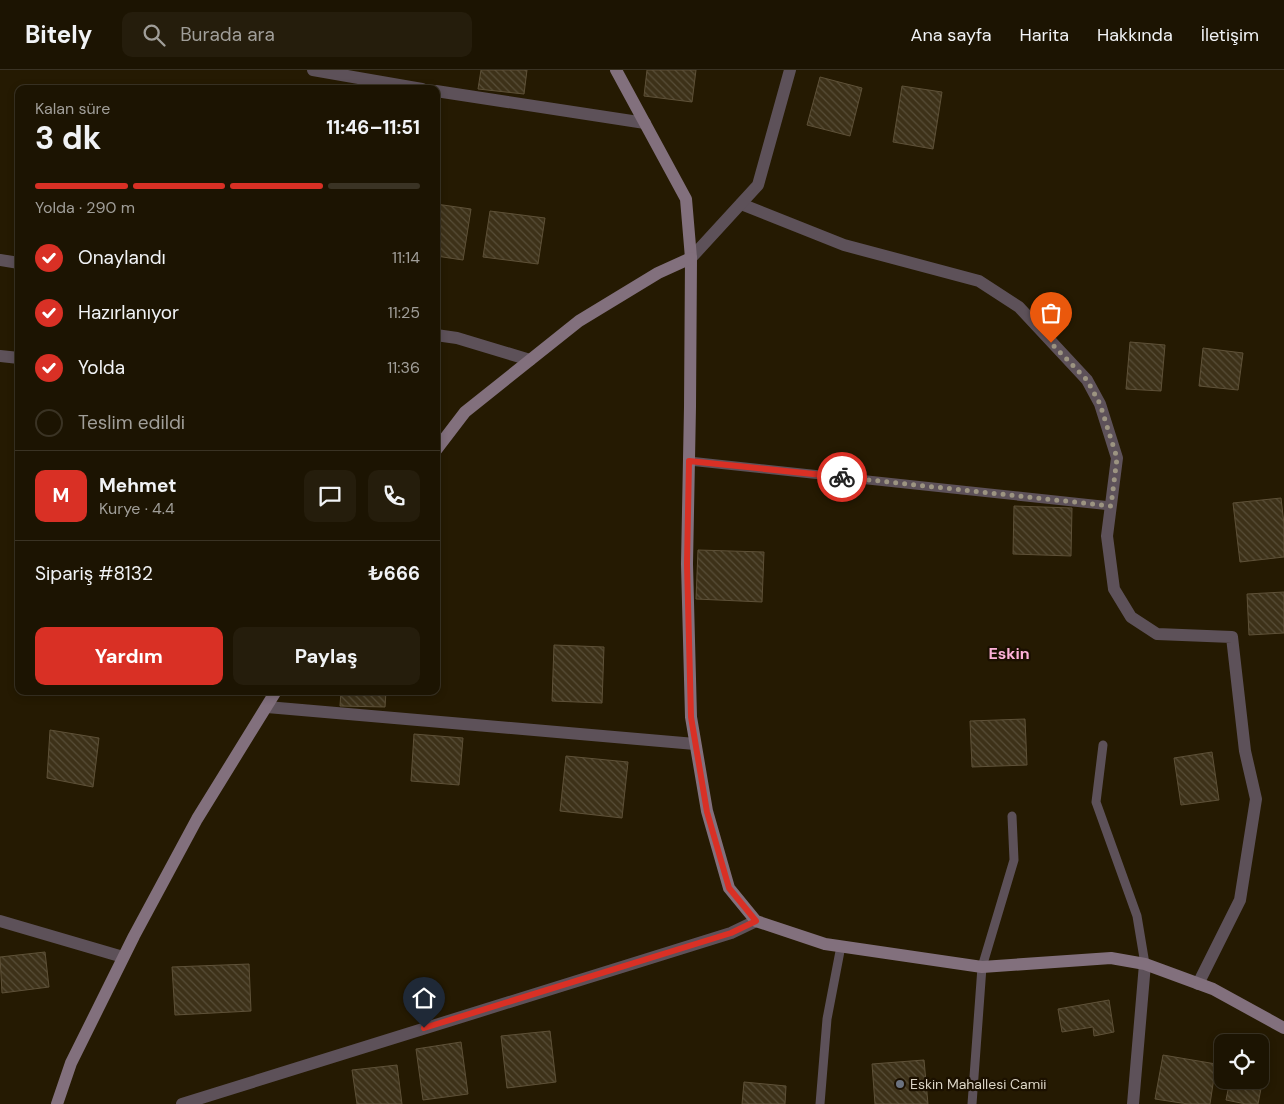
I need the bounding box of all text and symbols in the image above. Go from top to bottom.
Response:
search box [122,12,472,57]
text: Bitely [25,19,92,50]
icon: search [140,21,168,49]
text: Burada ara [180,22,275,47]
text: Ana sayfa [911,23,991,47]
text: Harita [1019,23,1069,47]
text: Hakkında [1097,23,1173,47]
text: İletişim [1201,23,1259,47]
text: Kalan süre [35,98,110,119]
text: 11:46–11:51 [326,115,420,140]
text: 3 dk [35,117,101,159]
text: Yolda · 290 m [35,197,135,218]
icon: check [35,244,63,272]
text: Onaylandı [78,245,166,270]
text: 11:14 [392,247,420,268]
pin [1030,292,1072,343]
icon: check [35,299,63,327]
icon: bag [1037,299,1065,327]
text: Hazırlanıyor [78,300,179,325]
text: 11:25 [388,302,420,323]
icon: check [35,354,63,382]
text: Yolda [78,355,125,380]
text: 11:36 [387,357,420,378]
text: Teslim edildi [78,410,185,435]
courier [817,452,867,502]
icon: bike [828,463,856,491]
button: chat [304,470,356,522]
button: phone [368,470,420,522]
text: Mehmet [99,473,176,498]
text: M [53,483,69,508]
text: Kurye · 4.4 [99,498,175,519]
text: Sipariş #8132 [35,561,153,586]
text: ₺666 [368,561,420,586]
button: Yardım [35,627,223,685]
button: Paylaş [233,627,420,685]
district label: Eskin [988,643,1030,664]
pin [403,977,445,1028]
icon: home [410,984,438,1012]
map controls [1214,1034,1269,1089]
button: locate [1214,1034,1269,1089]
place label: Eskin Mahallesi Camii [910,1075,1046,1093]
marker: Eskin Mahallesi Camii [894,1078,906,1090]

